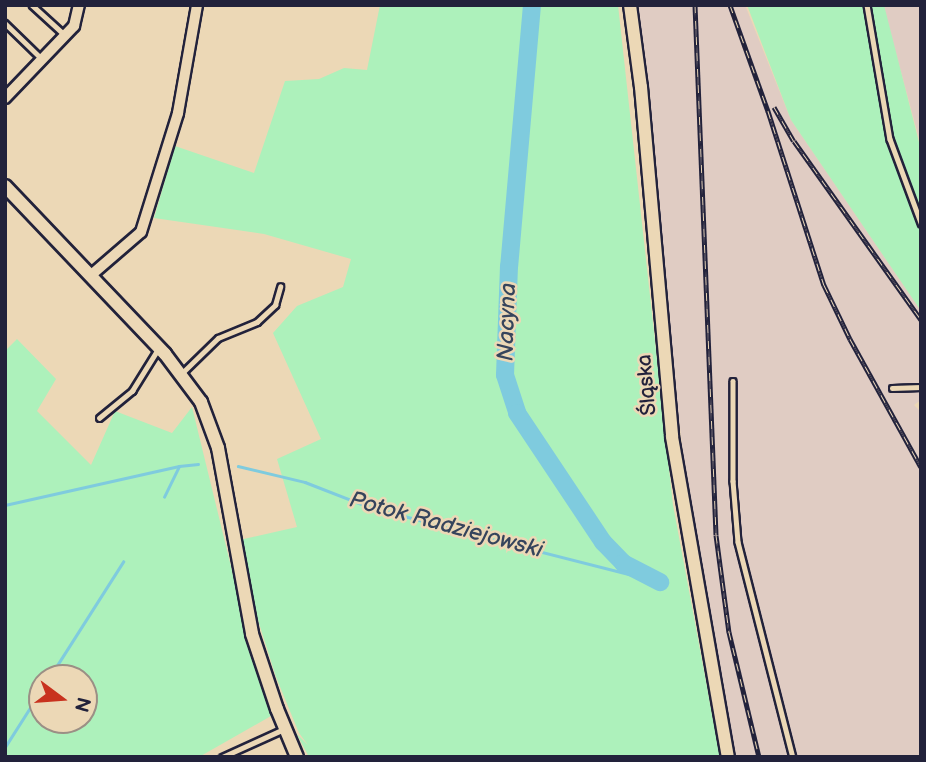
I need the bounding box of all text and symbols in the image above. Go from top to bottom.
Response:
water label: Nacyna [492,282,522,362]
street label: Śląska [632,353,662,417]
water label: Potok Radziejowski [346,486,546,564]
north arrow [28,664,98,734]
text: N [69,694,95,714]

